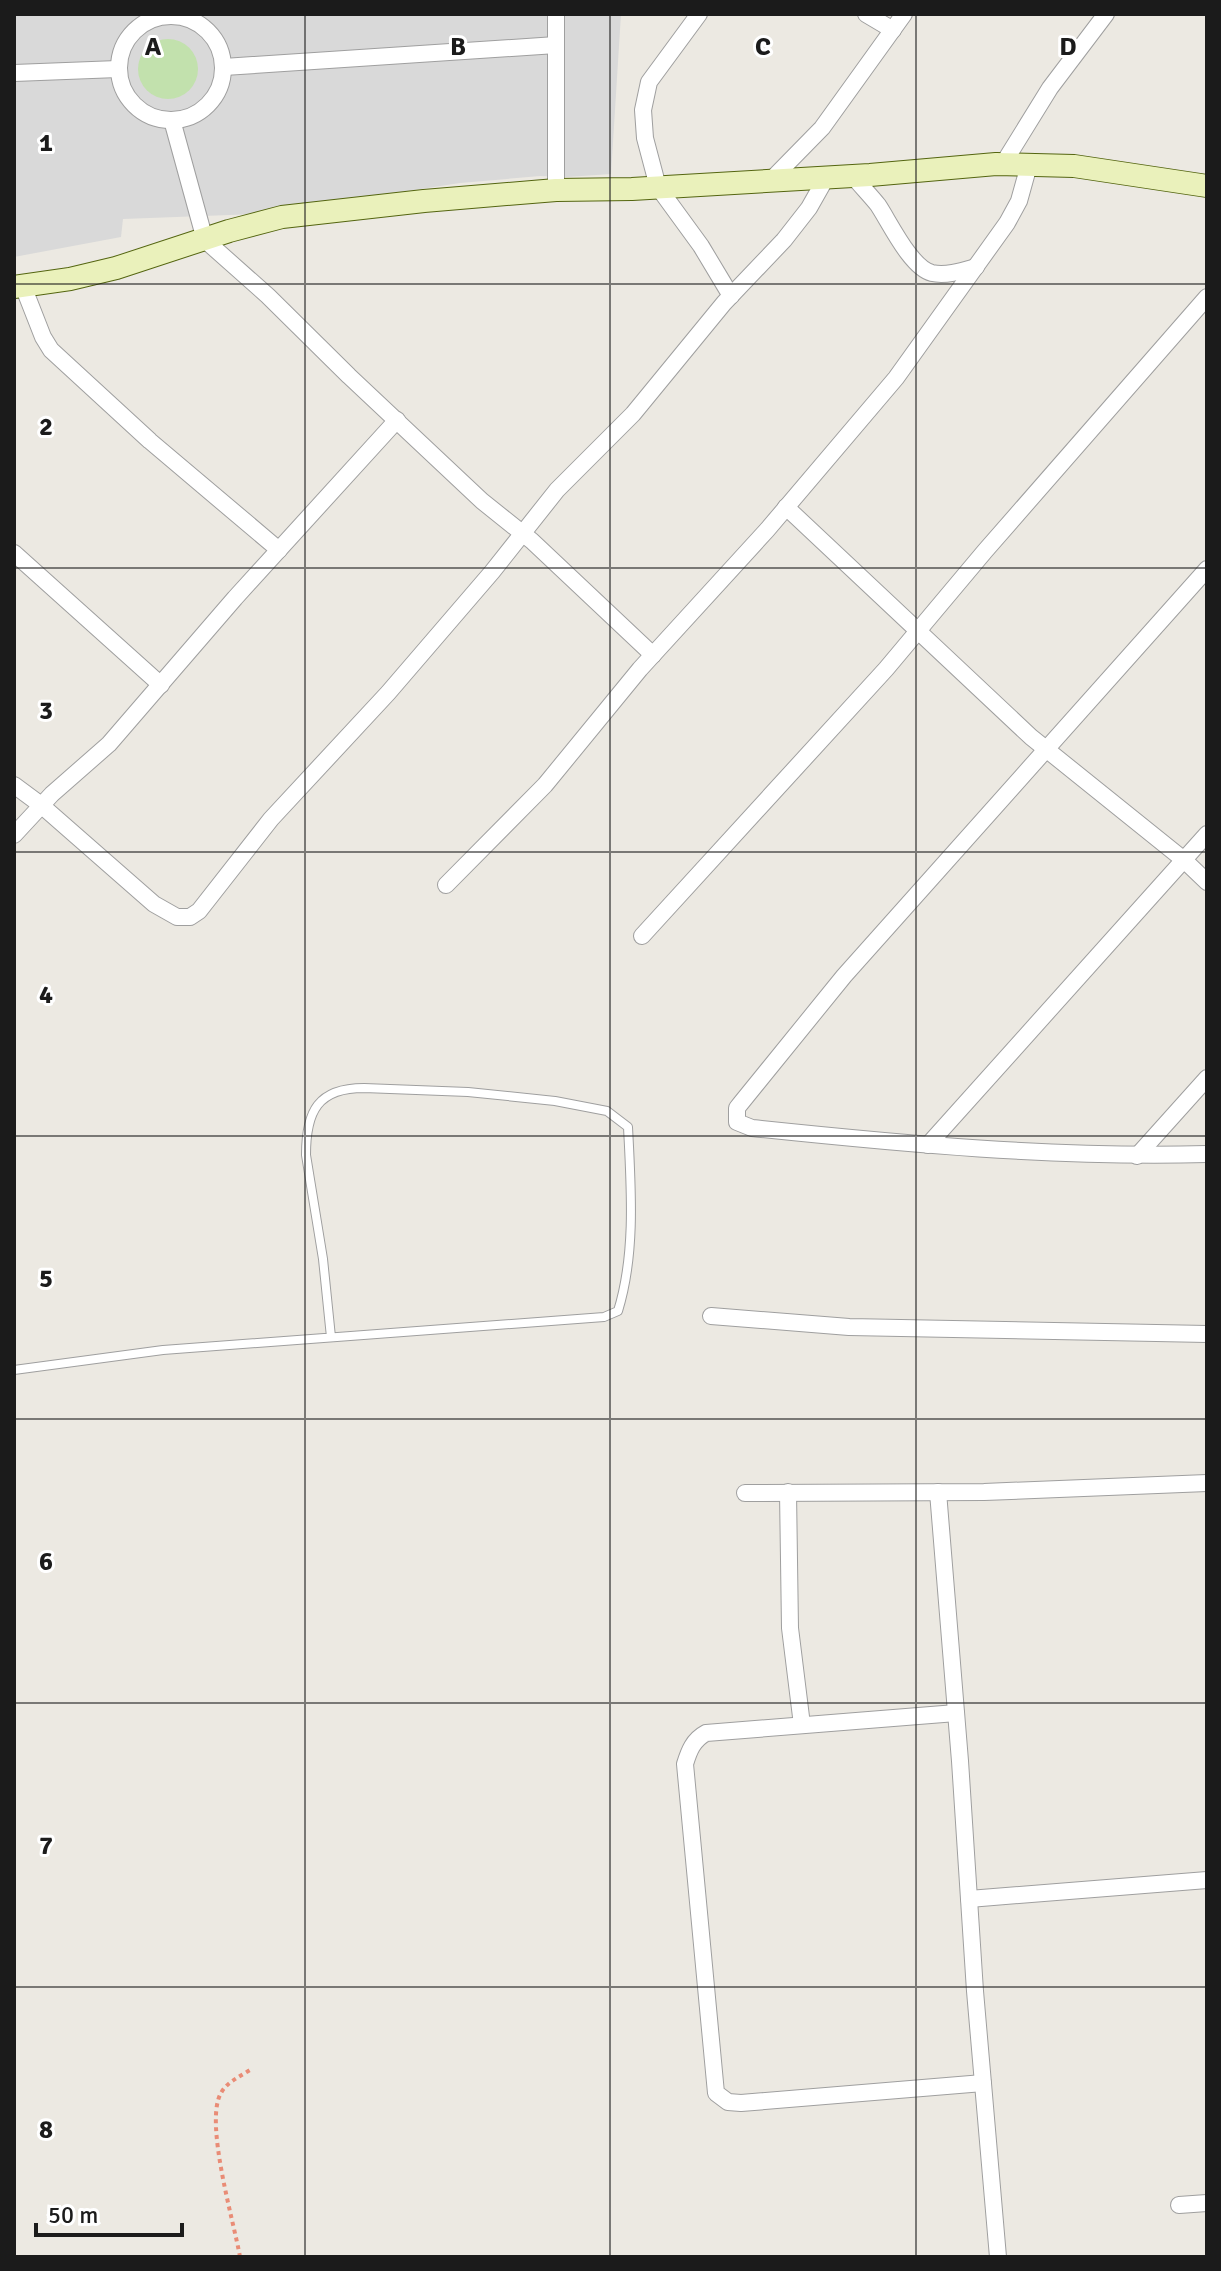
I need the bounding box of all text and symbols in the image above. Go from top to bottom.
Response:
text: A [145,31,162,63]
text: B [450,31,466,63]
text: C [755,31,771,63]
text: D [1059,31,1077,63]
text: 1 [39,127,53,159]
text: 2 [39,411,53,443]
text: 3 [39,695,53,727]
text: 4 [39,979,53,1011]
text: 5 [39,1263,53,1295]
text: 6 [39,1546,53,1578]
text: 7 [39,1830,53,1862]
text: 8 [39,2114,53,2146]
scale bar [36,2187,182,2237]
text: 50 m [48,2200,98,2230]

